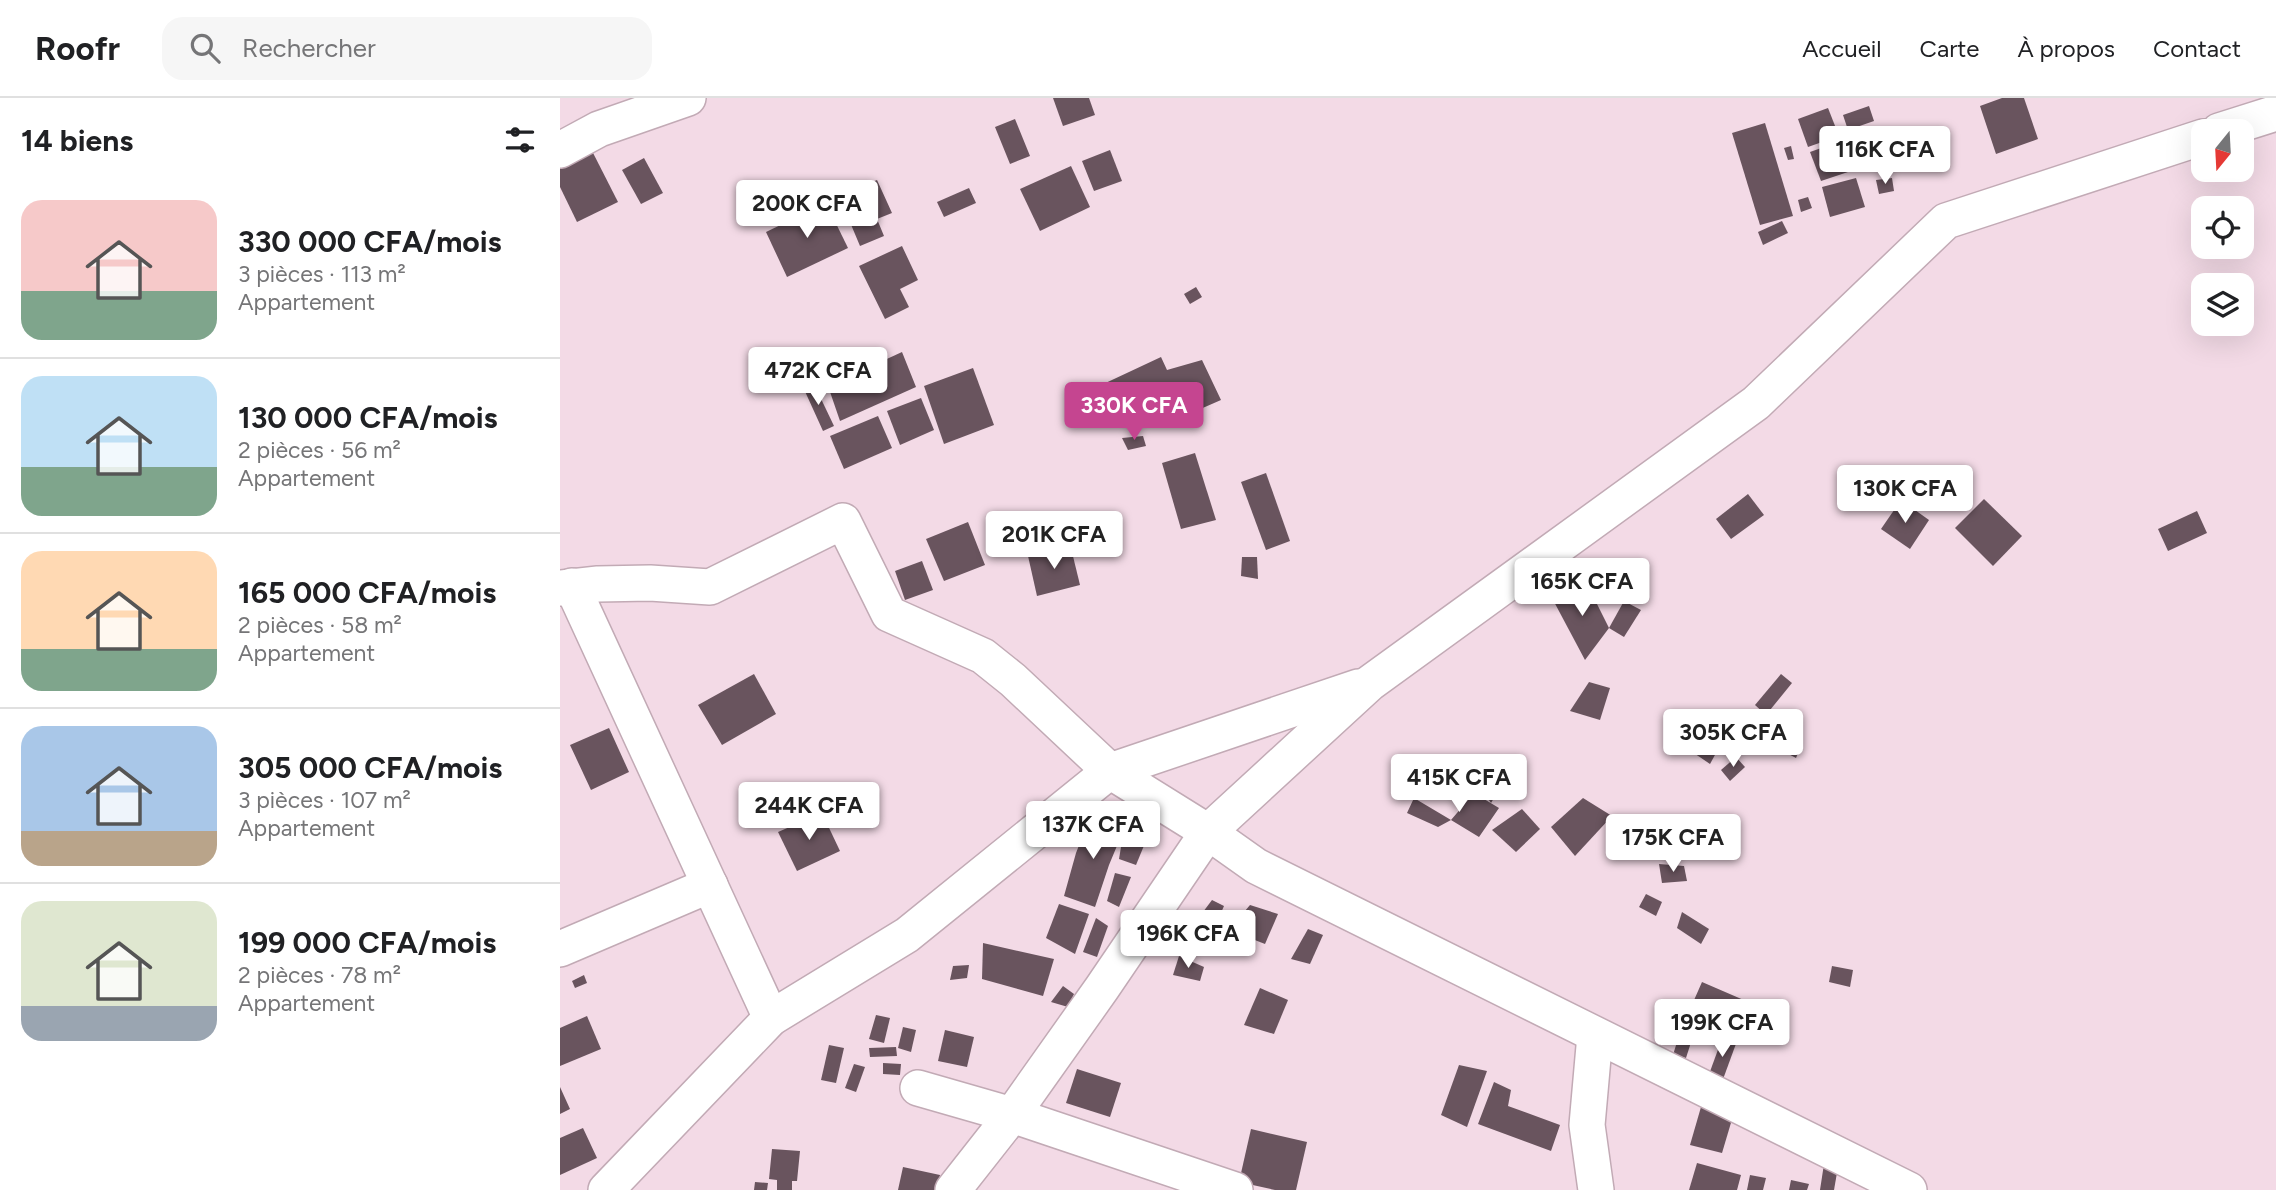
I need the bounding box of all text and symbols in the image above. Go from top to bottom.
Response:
search box [162,17,652,80]
text: Roofr [35,29,120,68]
icon: search [186,29,224,67]
text: Rechercher [242,32,376,64]
text: Accueil [1802,34,1882,63]
text: Carte [1920,34,1979,63]
text: À propos [2017,34,2115,63]
text: Contact [2153,34,2241,63]
north arrow [2191,119,2254,182]
map controls [2191,119,2254,336]
icon: filters [501,121,539,159]
text: 14 biens [21,122,133,159]
pin: 116K CFA [1813,126,1957,186]
text: 116K CFA [1835,135,1935,163]
pin: 200K CFA [735,180,879,240]
text: 200K CFA [752,189,862,217]
button: locate [2191,196,2254,259]
text: 330 000 CFA/mois [238,223,502,260]
icon: home [77,228,161,312]
text: 3 pièces · 113 m² [238,260,406,288]
button: layers [2191,273,2254,336]
text: Appartement [238,288,375,316]
pin: 472K CFA [746,348,890,407]
text: 472K CFA [764,356,872,384]
pin: 330K CFA [1062,382,1206,442]
text: 330K CFA [1080,391,1188,419]
text: 130 000 CFA/mois [238,399,498,436]
icon: home [77,404,161,488]
text: 2 pièces · 56 m² [238,436,401,464]
text: Appartement [238,464,375,492]
pin: 130K CFA [1833,466,1977,525]
text: 130K CFA [1853,474,1957,502]
pin: 201K CFA [982,512,1126,571]
text: 201K CFA [1002,520,1106,548]
pin: 165K CFA [1510,559,1654,618]
text: 165K CFA [1530,567,1634,595]
text: 165 000 CFA/mois [238,574,496,611]
icon: home [77,579,161,663]
text: 2 pièces · 58 m² [238,611,402,639]
text: Appartement [238,639,375,667]
pin: 305K CFA [1661,710,1805,769]
text: 305K CFA [1679,718,1787,746]
text: 305 000 CFA/mois [238,749,502,786]
icon: home [77,754,161,838]
pin: 415K CFA [1387,754,1531,814]
text: 415K CFA [1407,763,1511,791]
pin: 244K CFA [737,782,881,842]
text: 3 pièces · 107 m² [238,786,411,814]
text: 244K CFA [754,791,864,819]
pin: 137K CFA [1021,802,1165,861]
text: 137K CFA [1042,810,1144,838]
text: Appartement [238,814,375,842]
pin: 175K CFA [1601,814,1745,874]
text: 175K CFA [1622,823,1724,851]
pin: 196K CFA [1116,910,1260,970]
text: 196K CFA [1136,919,1240,947]
text: 199 000 CFA/mois [238,924,496,961]
icon: home [77,929,161,1013]
text: 2 pièces · 78 m² [238,961,401,989]
text: Appartement [238,989,375,1017]
pin: 199K CFA [1650,1000,1794,1059]
text: 199K CFA [1670,1008,1774,1036]

